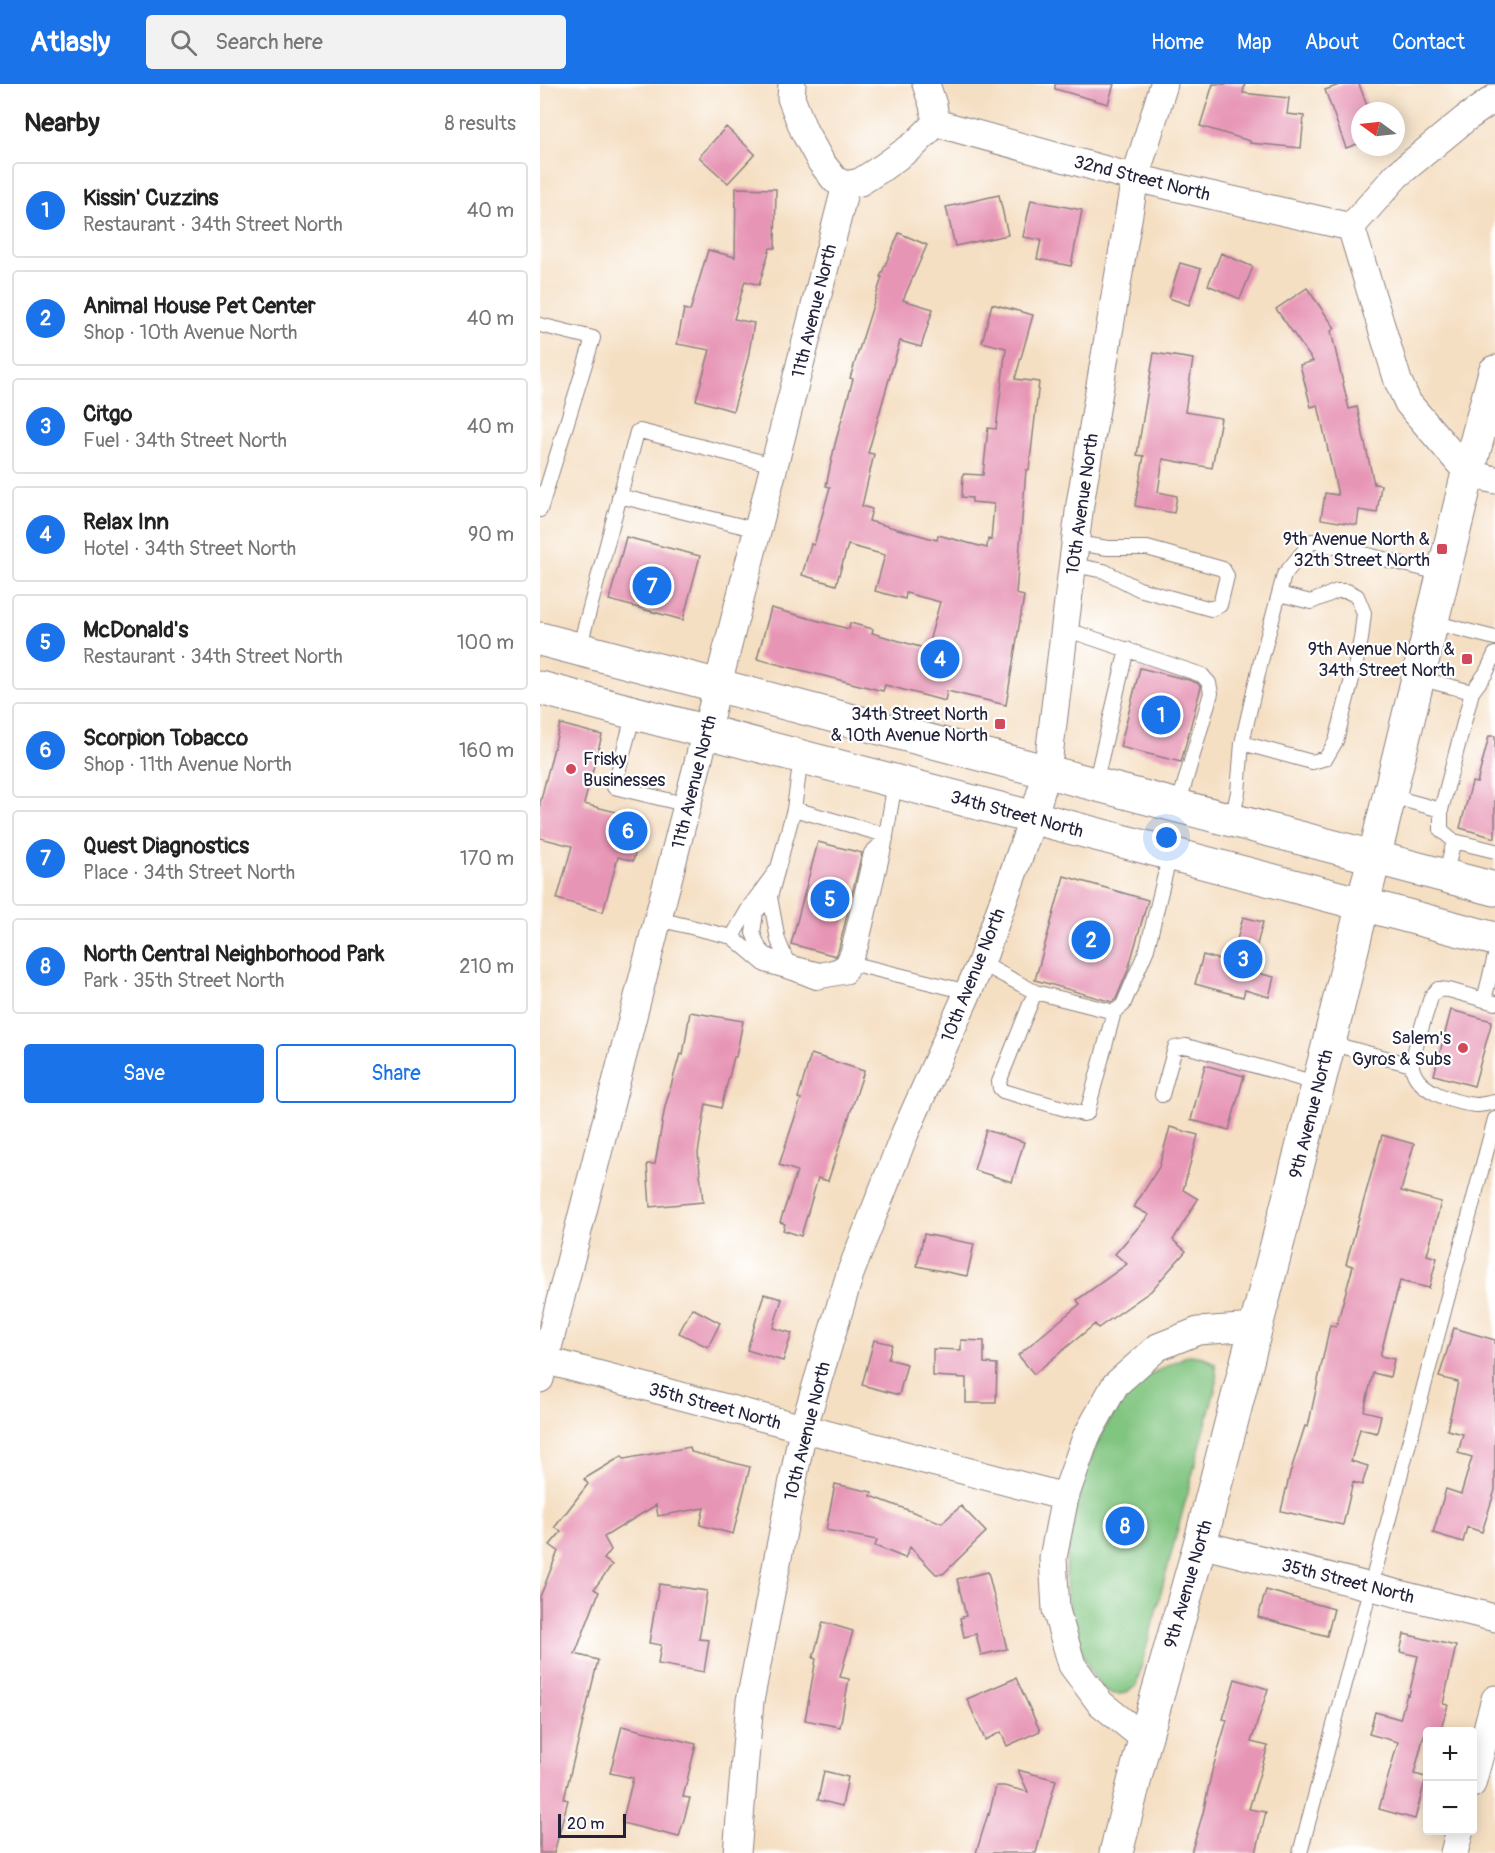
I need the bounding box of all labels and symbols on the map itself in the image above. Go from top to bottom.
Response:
north arrow [1351,102,1405,156]
street label: 32nd Street North [1071,150,1212,207]
street label: 11th Avenue North [787,242,842,380]
street label: 10th Avenue North [1061,432,1104,576]
place label: 9th Avenue North & 32th Street North [1283,528,1430,572]
marker: 9th Avenue North & 32th Street North [1435,542,1449,556]
pin: 7 [632,564,672,608]
pin: 4 [920,636,960,682]
place label: 9th Avenue North & 34th Street North [1308,638,1455,682]
marker: 9th Avenue North & 34th Street North [1460,652,1474,666]
pin: 1 [1142,692,1180,738]
place label: 34th Street North & 10th Avenue North [831,703,988,747]
street label: 11th Avenue North [667,713,722,851]
marker: 34th Street North & 10th Avenue North [993,717,1007,731]
place label: Frisky Businesses [583,748,665,792]
marker: Frisky Businesses [564,762,578,776]
street label: 34th Street North [948,786,1086,843]
pin: 6 [608,808,647,854]
your location [1152,823,1181,852]
pin: 5 [810,876,850,922]
street label: 10th Avenue North [936,905,1011,1045]
pin: 2 [1072,918,1110,962]
pin: 3 [1224,936,1262,982]
place label: Salem's Gyros & Subs [1352,1027,1451,1071]
marker: Salem's Gyros & Subs [1456,1041,1470,1055]
street label: 9th Avenue North [1284,1047,1339,1181]
street label: 10th Avenue North [779,1359,836,1503]
street label: 35th Street North [646,1378,784,1435]
pin: 8 [1106,1504,1144,1548]
street label: 9th Avenue North [1159,1517,1218,1651]
street label: 35th Street North [1279,1554,1417,1609]
scale bar [558,1811,626,1838]

